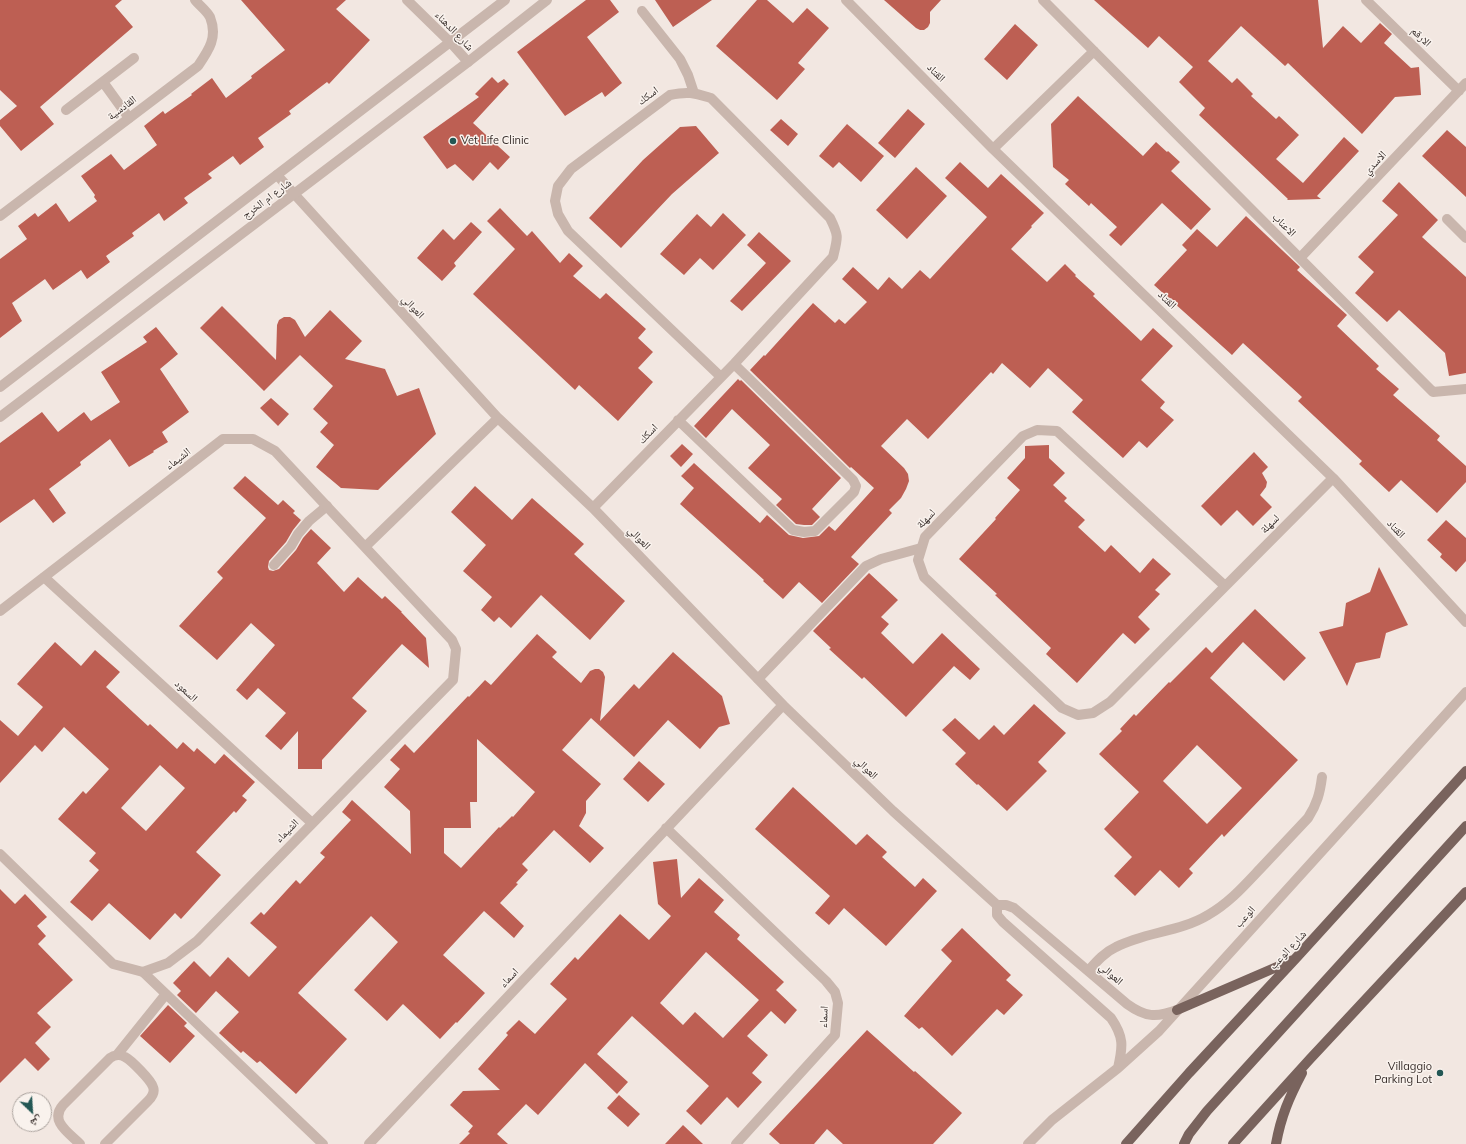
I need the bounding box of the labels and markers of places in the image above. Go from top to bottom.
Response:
place label: Vet Life Clinic [461,134,529,148]
marker: Vet Life Clinic [448,136,458,146]
place label: Villaggio Parking Lot [1374,1060,1432,1086]
marker: Villaggio Parking Lot [1435,1068,1445,1078]

